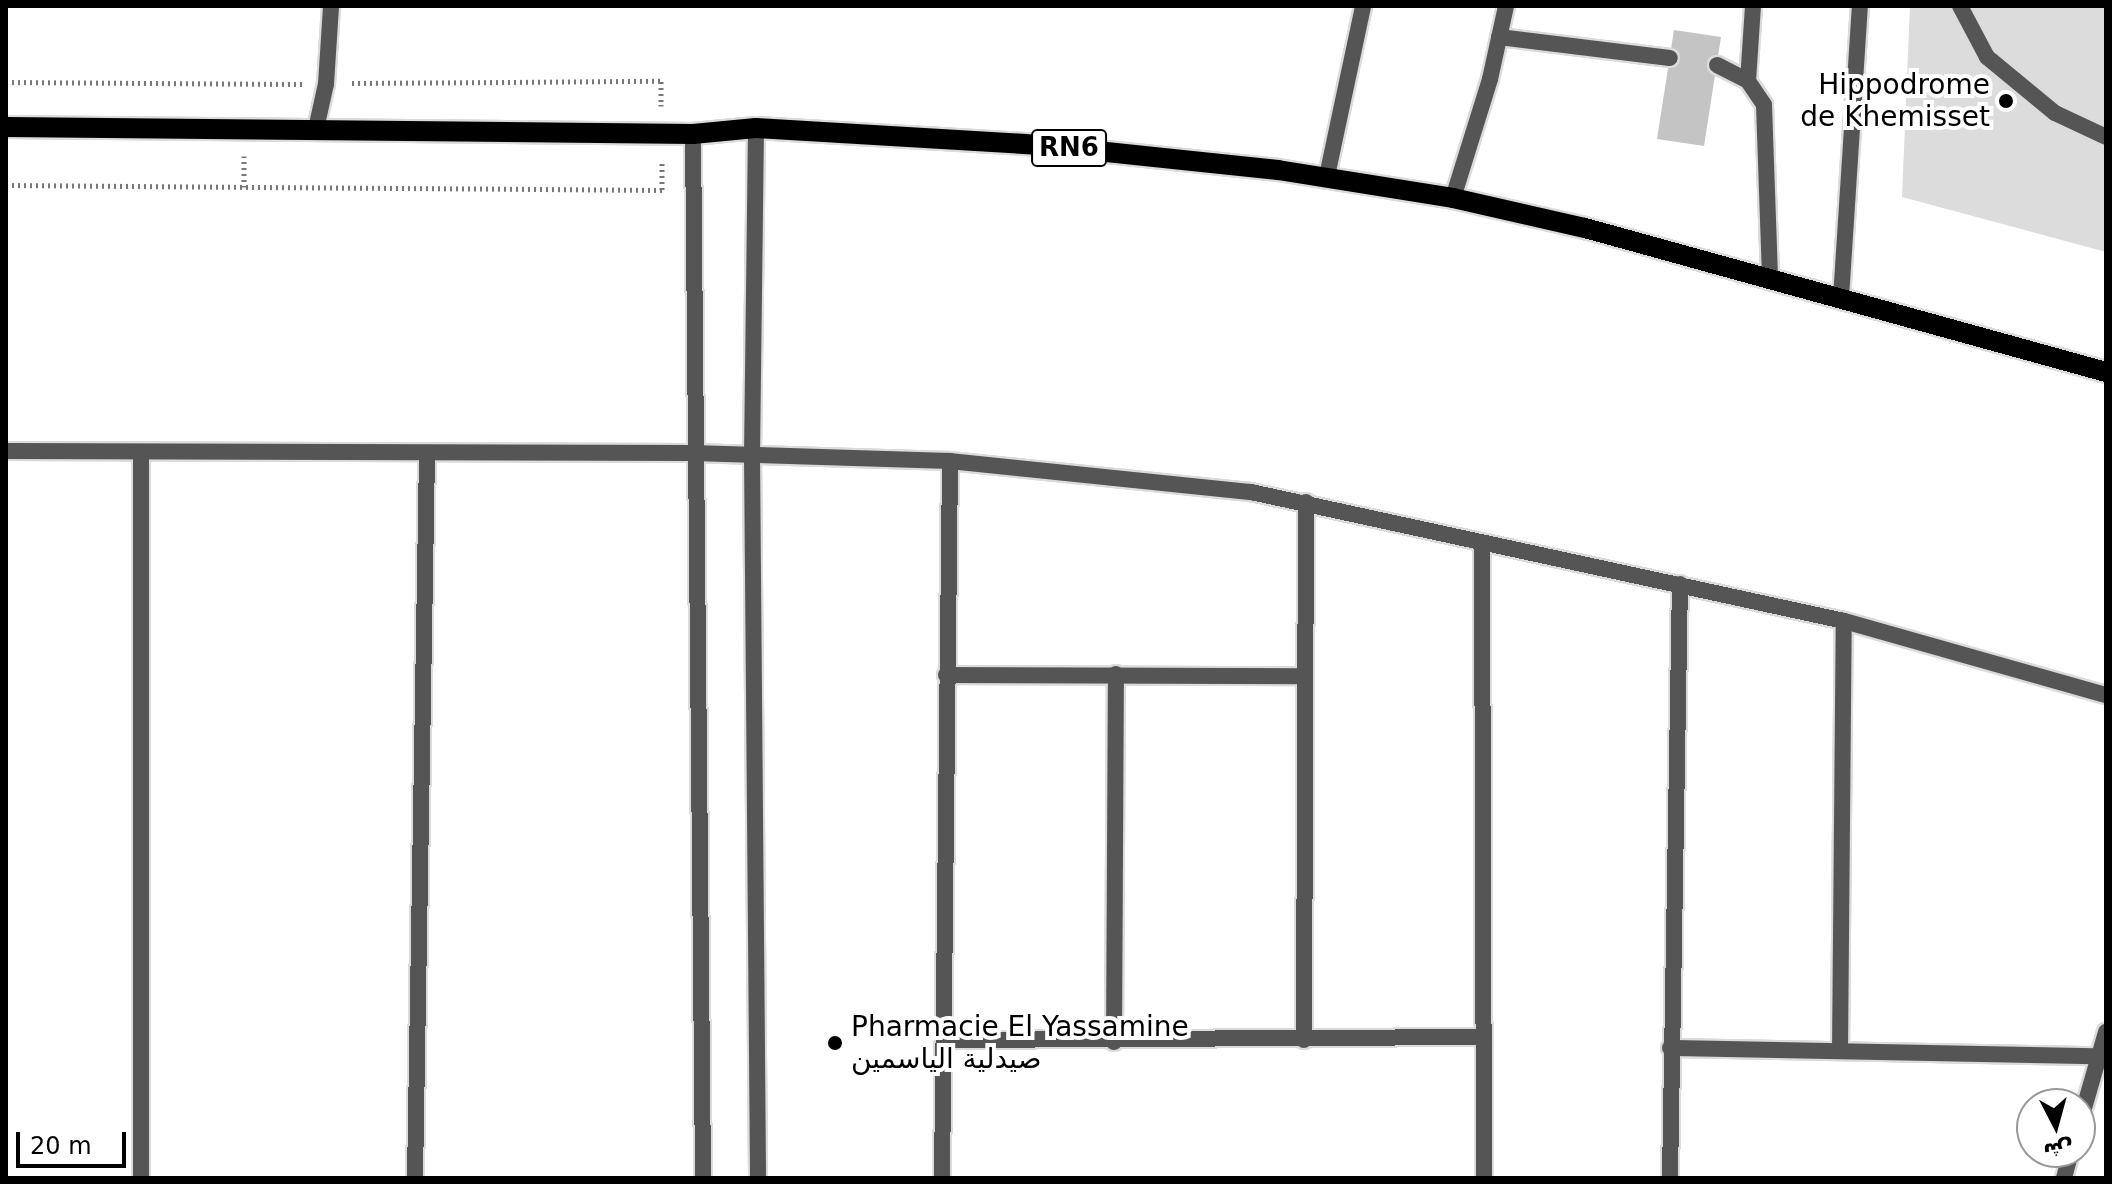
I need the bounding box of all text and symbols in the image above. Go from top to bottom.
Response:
place label: Hippodrome de Khemisset [1800,68,1990,134]
marker: Hippodrome de Khemisset [1997,92,2015,110]
road number: RN6 [1031,126,1107,170]
place label: Pharmacie El Yassamine صيدلية الياسمين [851,1010,1189,1076]
marker: Pharmacie El Yassamine صيدلية الياسمين [826,1034,844,1052]
north arrow [2016,1088,2096,1168]
scale bar [20,1116,130,1166]
text: 20 m [30,1132,92,1160]
text: ش [2042,1136,2075,1164]

